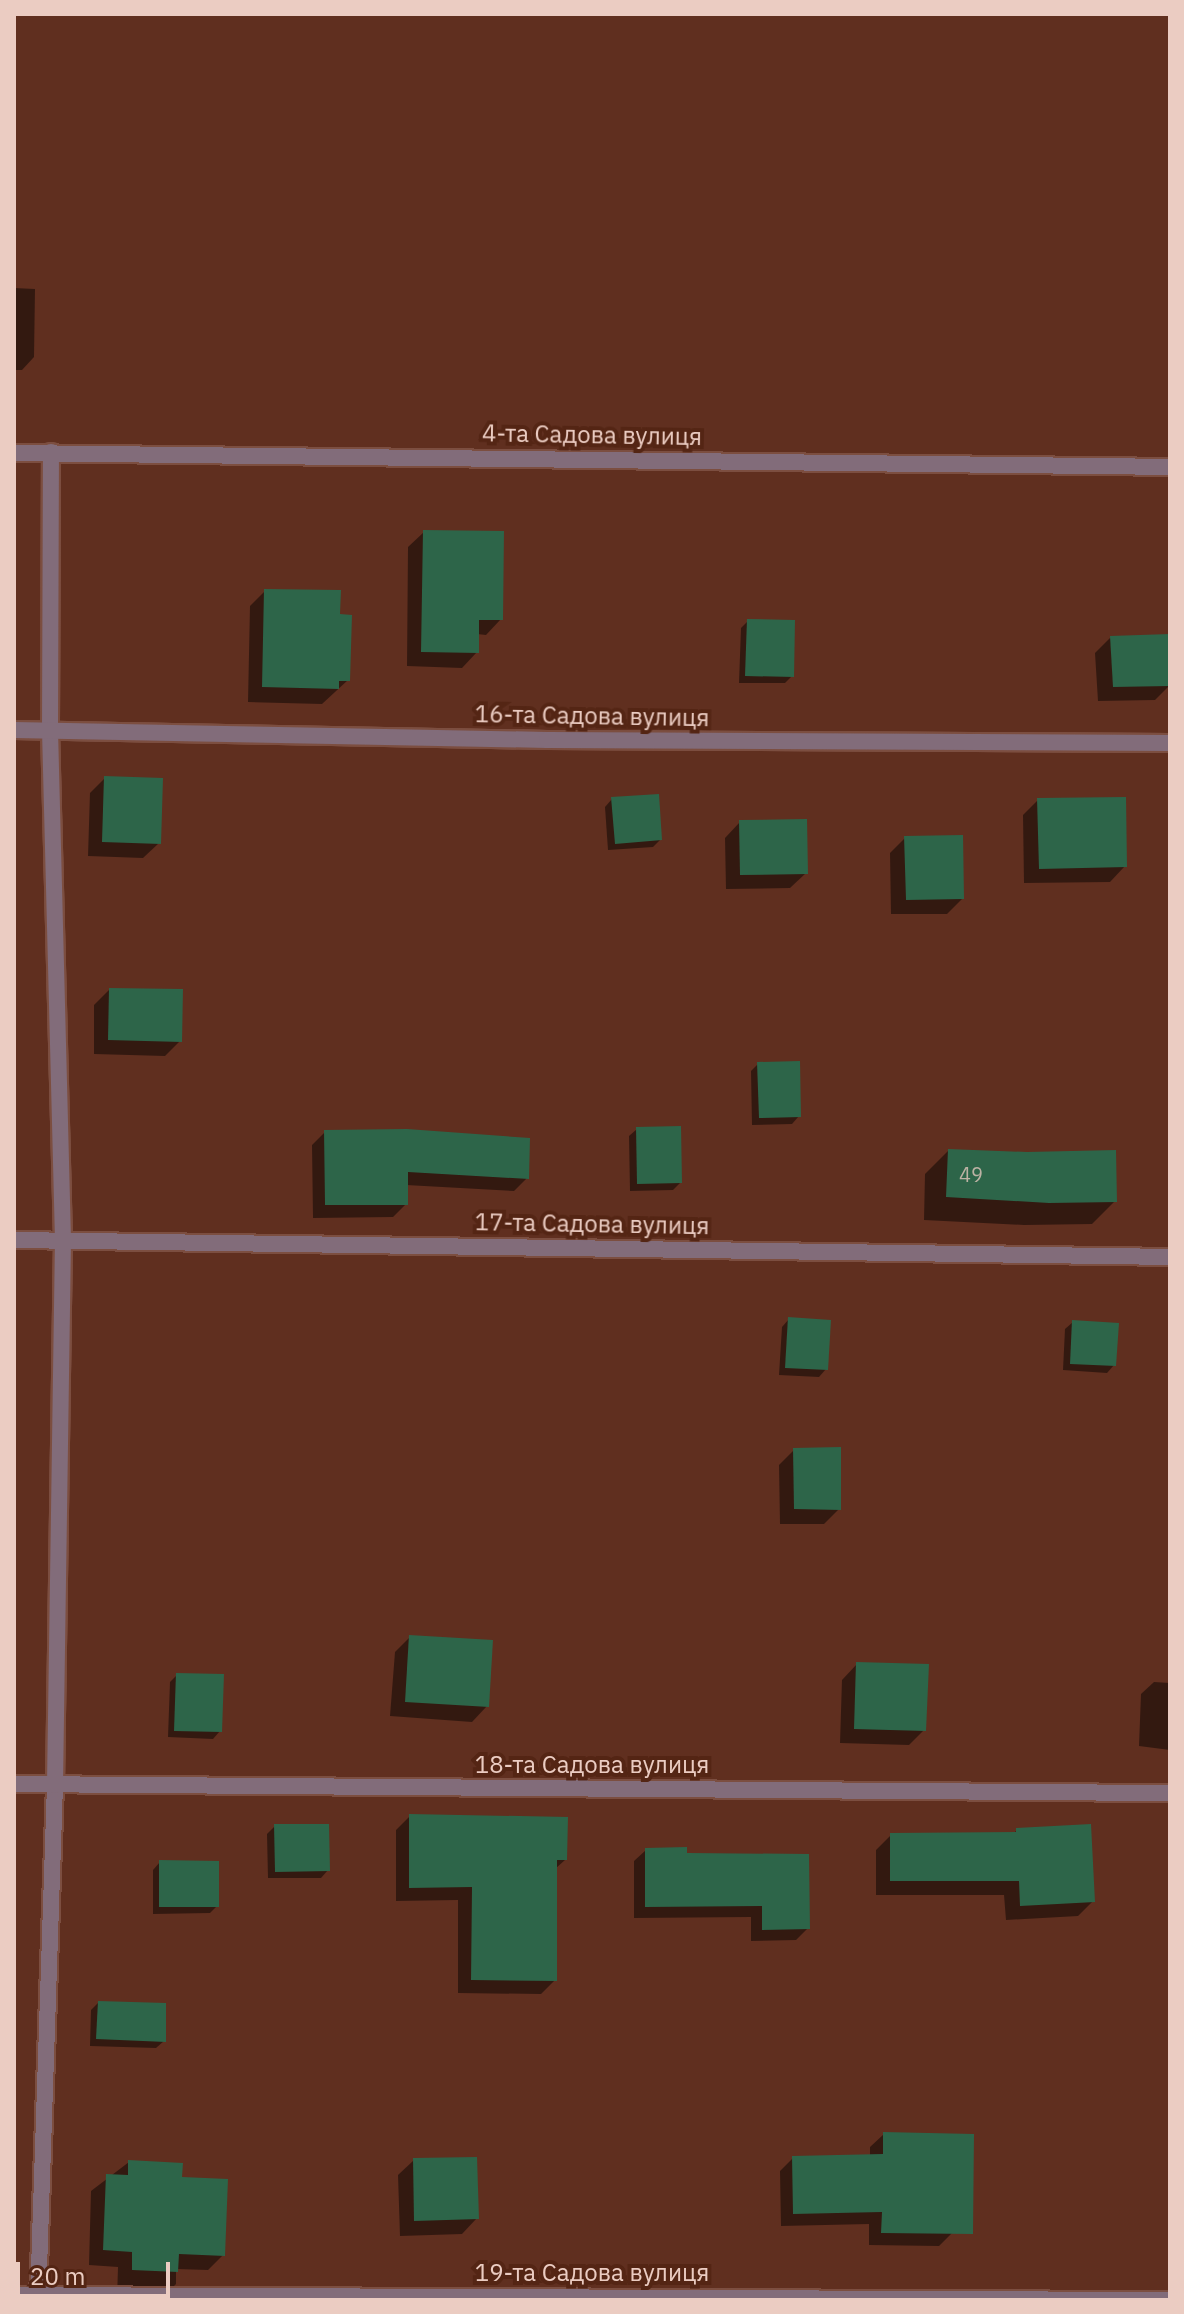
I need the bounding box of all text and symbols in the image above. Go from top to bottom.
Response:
street label: 4-та Садова вулиця [482,419,702,451]
street label: 16-та Садова вулиця [475,700,709,732]
house number: 49 [959,1162,983,1186]
street label: 17-та Садова вулиця [475,1208,709,1240]
street label: 18-та Садова вулиця [475,1751,709,1779]
scale bar [20,2246,174,2296]
street label: 19-та Садова вулиця [475,2259,709,2287]
text: 20 m [30,2260,85,2292]

